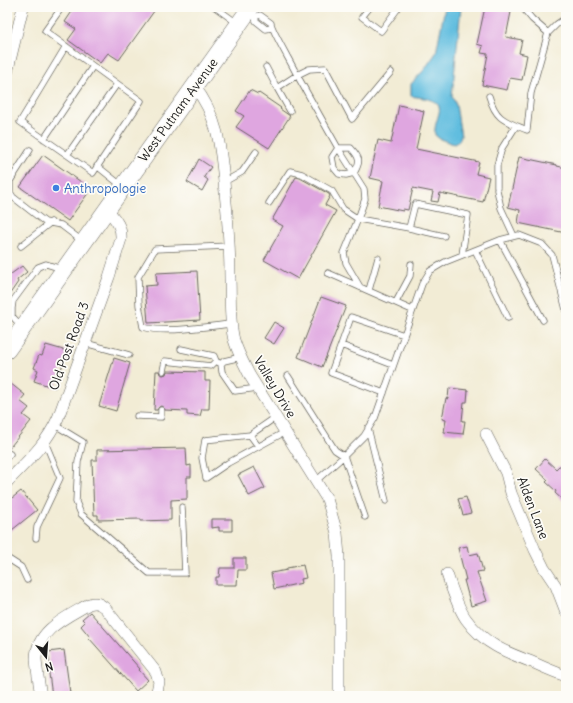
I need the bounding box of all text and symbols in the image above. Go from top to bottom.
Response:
street label: West Putnam Avenue [135,55,221,165]
place label: Anthropologie [64,180,146,197]
marker: Anthropologie [51,183,61,193]
street label: Old Post Road 3 [45,299,93,393]
street label: Valley Drive [250,353,300,421]
street label: Alden Lane [513,474,553,542]
north arrow [26,637,66,677]
text: N [43,659,55,674]

